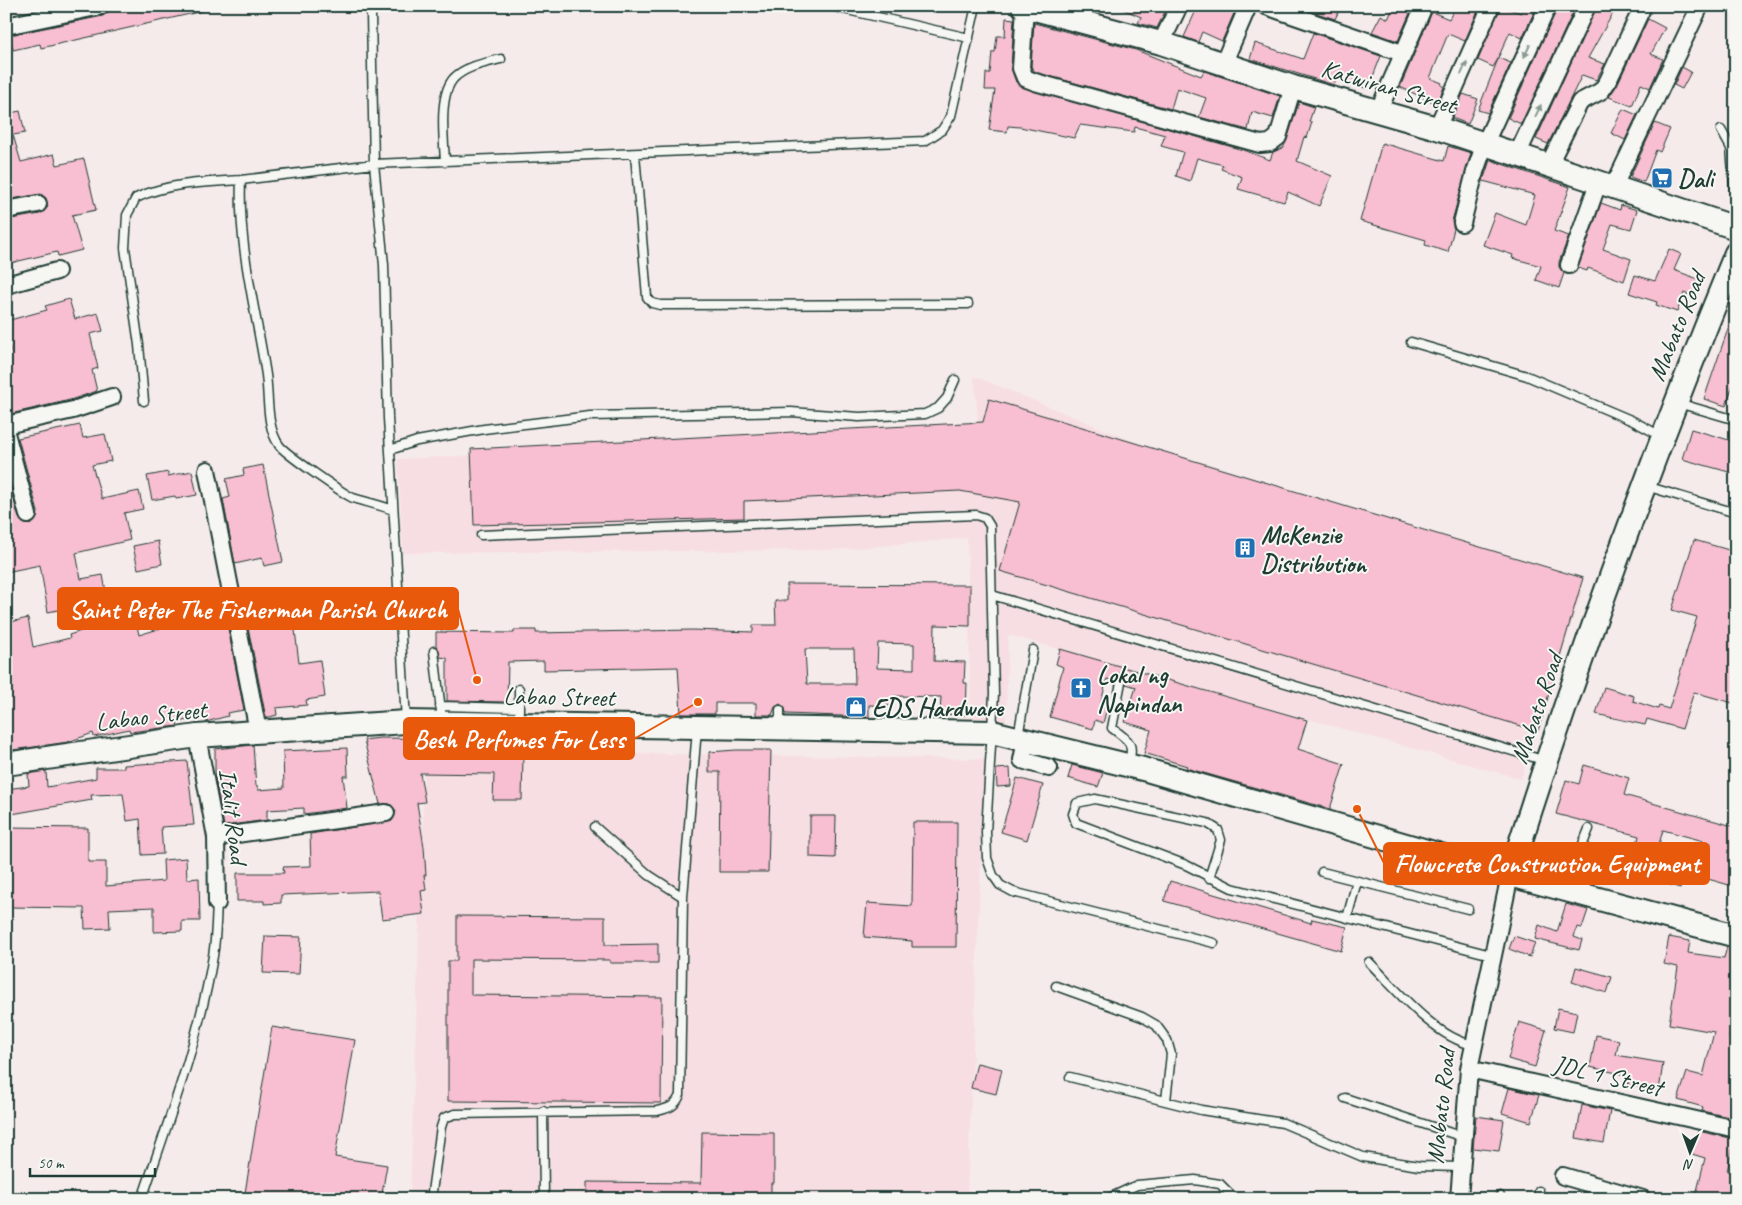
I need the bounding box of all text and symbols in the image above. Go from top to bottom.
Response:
one-way arrow [1523,44,1531,58]
street label: Katwiran Street [1318,52,1462,122]
one-way arrow [1459,60,1468,75]
one-way arrow [1533,103,1542,118]
place label: Dali [1678,163,1716,195]
supermarket icon: Dali [1650,166,1674,190]
street label: Mabato Road [1641,264,1714,386]
place label: McKenzie Distribution [1261,519,1367,580]
building icon: McKenzie Distribution [1233,536,1257,560]
callout: Saint Peter The Fisherman Parish Church [58,588,458,629]
text: Saint Peter The Fisherman Parish Church [69,593,448,626]
street label: Mabato Road [1503,646,1572,768]
place label: Lokal ng Napindan [1097,659,1183,720]
church icon: Lokal ng Napindan [1069,676,1093,700]
street label: Labao Street [503,680,618,714]
place label: EDS Hardware [872,692,1004,724]
street label: Labao Street [94,693,211,739]
shop icon: EDS Hardware [844,695,868,719]
callout: Besh Perfumes For Less [404,718,634,759]
text: Besh Perfumes For Less [413,723,628,756]
street label: Italit Road [211,767,255,870]
callout: Flowcrete Construction Equipment [1384,843,1709,884]
text: Flowcrete Construction Equipment [1394,847,1703,880]
street label: Mabato Road [1419,1044,1463,1165]
street label: JDL 1 Street [1549,1048,1669,1105]
north arrow [1664,1128,1714,1178]
scale bar [30,1145,155,1177]
text: 50 m [38,1154,65,1173]
text: N [1683,1156,1694,1173]

